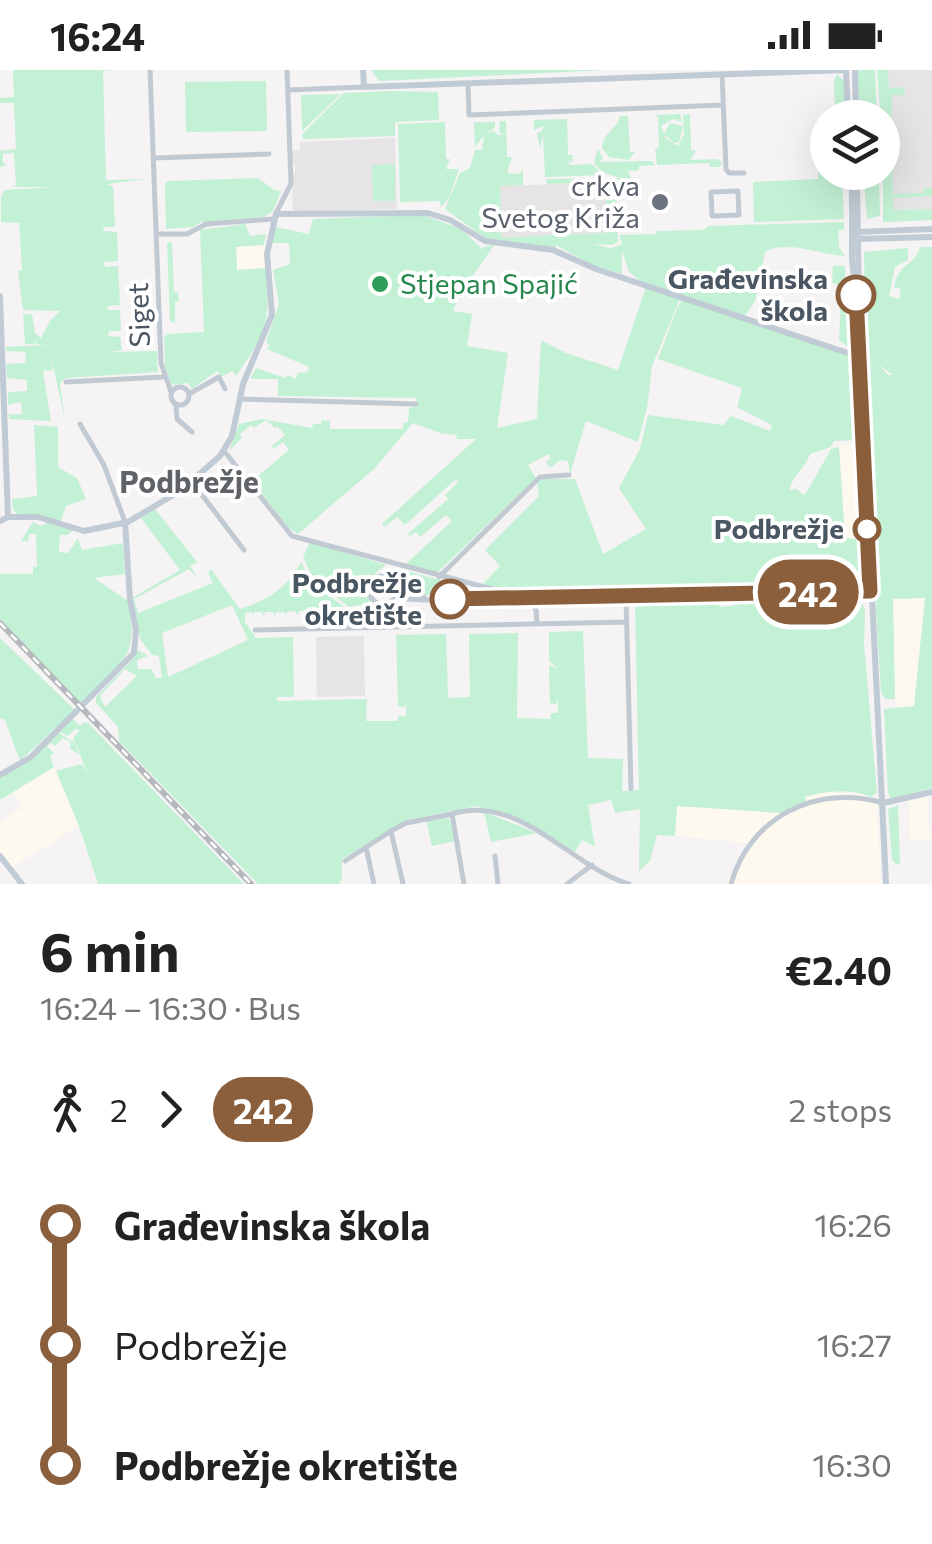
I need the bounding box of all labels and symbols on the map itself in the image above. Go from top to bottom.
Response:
place label: crkva Svetog Križa [482,168,640,234]
marker: crkva Svetog Križa [649,191,671,213]
place label: Građevinska škola [668,261,828,327]
place label: Stjepan Spajić [400,266,578,300]
marker: Stjepan Spajić [369,273,391,295]
marker: Građevinska škola [837,276,875,314]
street label: Siget [120,282,156,348]
district label: Podbrežje [119,462,259,499]
place label: Podbrežje [714,511,844,545]
marker: Podbrežje [854,516,880,542]
line badge: 242 [750,560,866,624]
place label: Podbrežje okretište [292,565,422,631]
marker: Podbrežje okretište [431,580,469,618]

